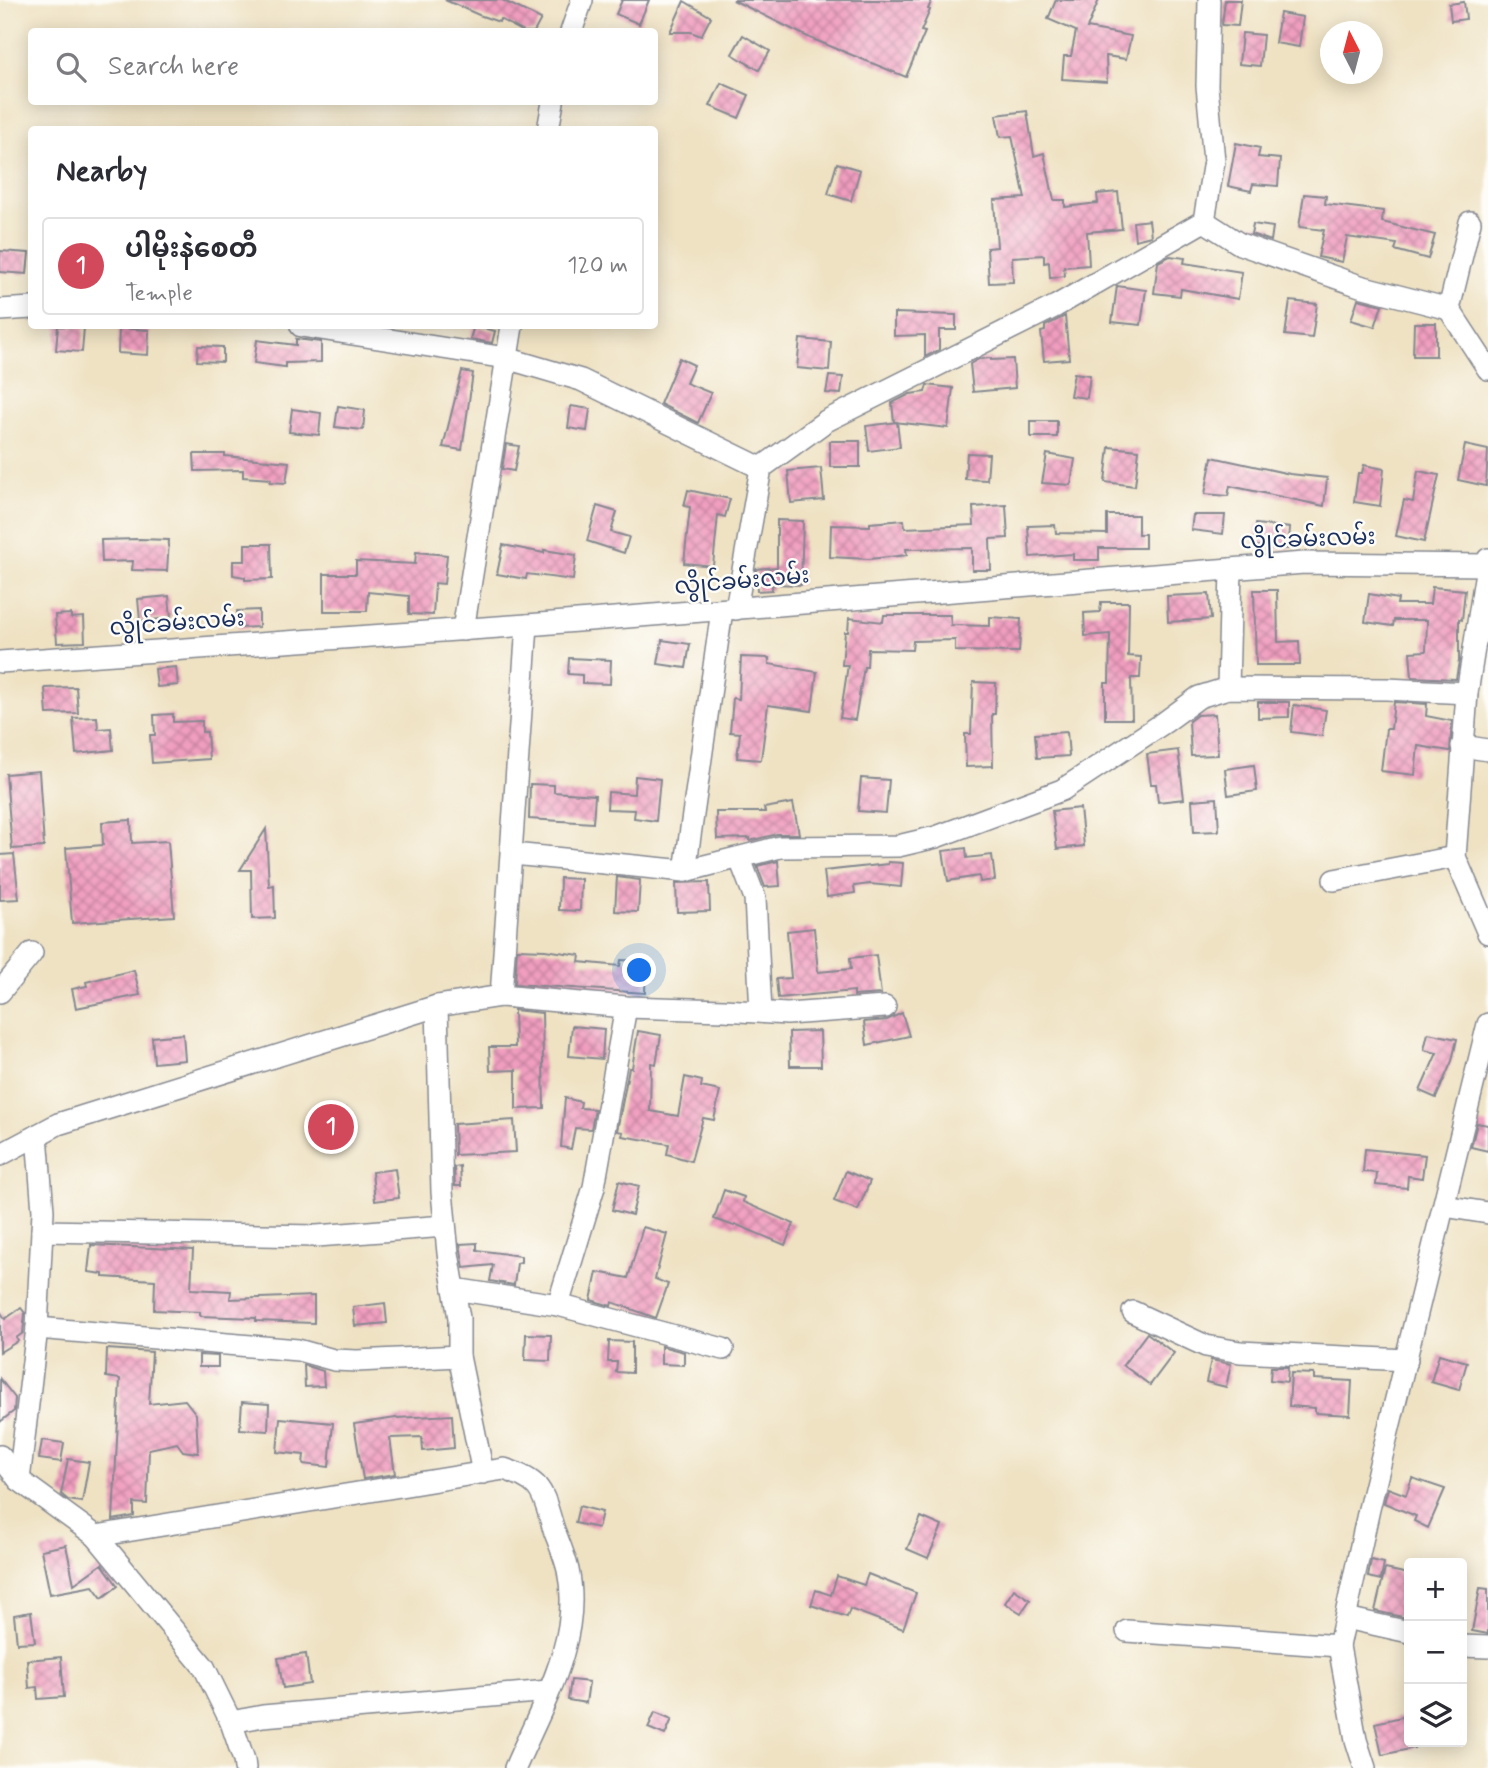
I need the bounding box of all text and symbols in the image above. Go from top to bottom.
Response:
north arrow [1320,21,1383,84]
search box [28,28,658,105]
icon: search [52,48,90,86]
text: Search here [108,50,239,84]
text: Nearby [56,152,147,191]
text: ပါမိုးနဲစေတီ [125,233,257,267]
text: 1 [76,251,86,281]
text: 120 m [567,251,628,281]
text: Temple [125,279,193,309]
street label: လွိုင်ခမ်းလမ်း [1240,520,1376,559]
street label: လွိုင်ခမ်းလမ်း [673,558,811,605]
street label: လွိုင်ခမ်းလမ်း [108,601,246,646]
your location [622,953,656,987]
pin: 1 [308,1101,354,1153]
map controls [1404,1558,1467,1747]
button: + [1404,1558,1467,1621]
button: − [1404,1621,1467,1684]
button: layers [1404,1684,1467,1747]

